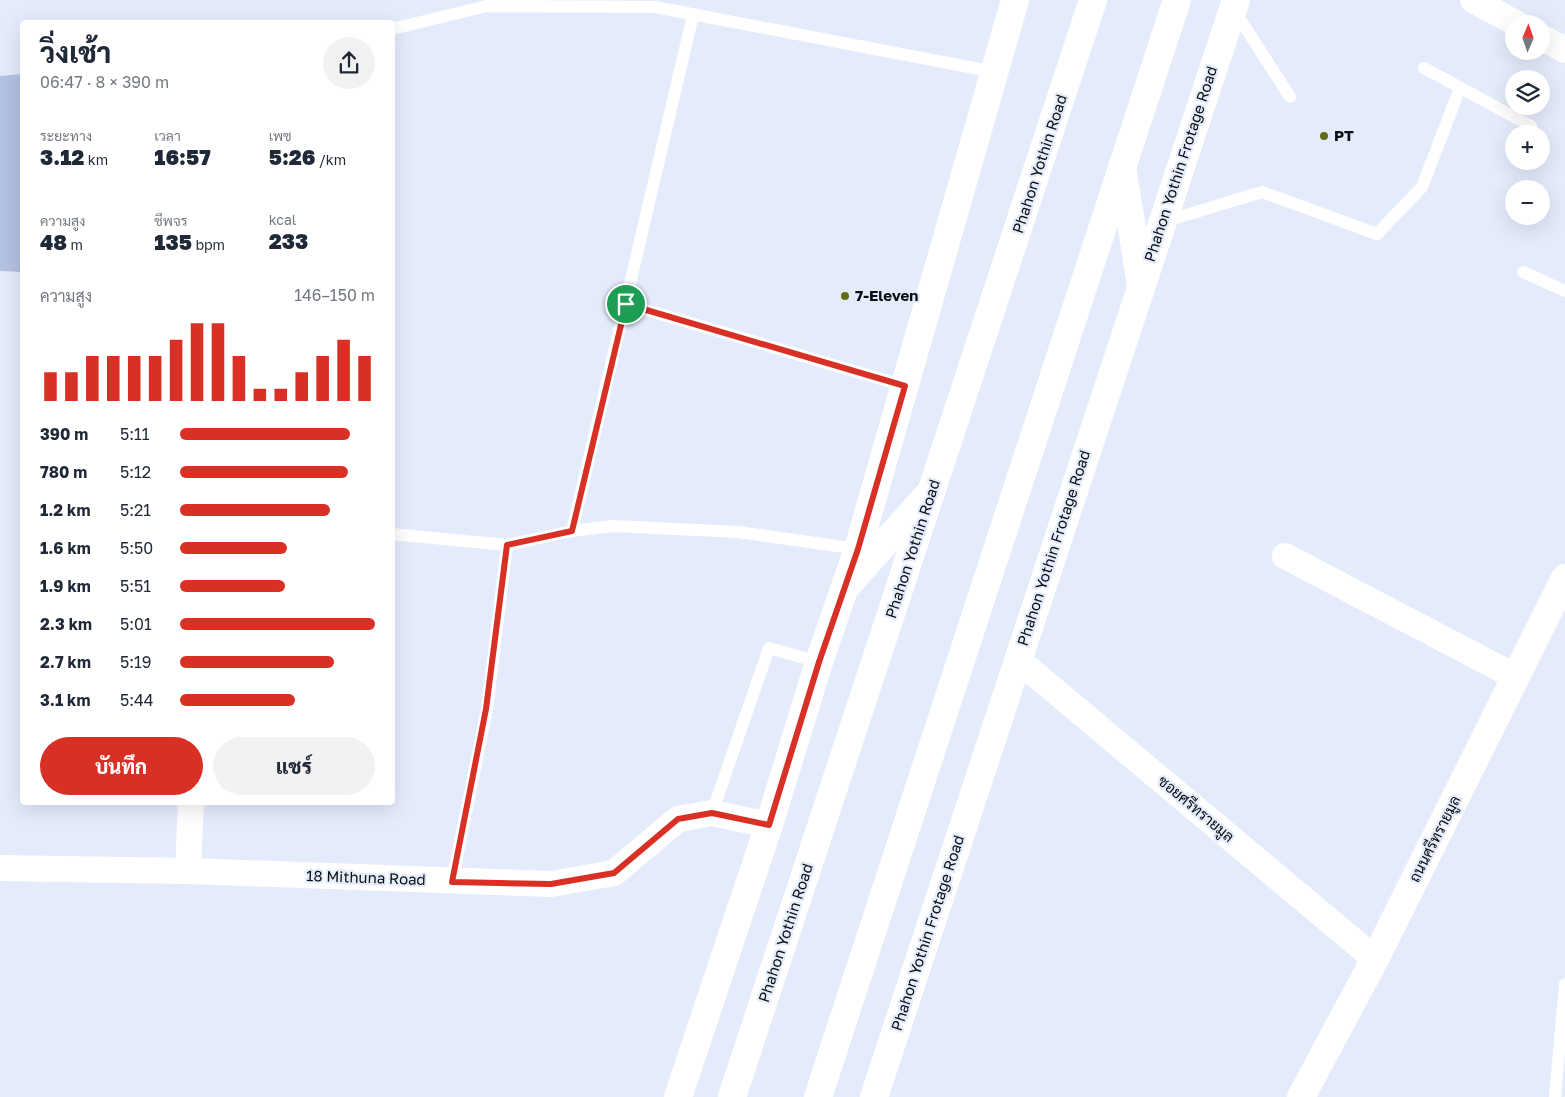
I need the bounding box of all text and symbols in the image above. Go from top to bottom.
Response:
north arrow [1505,15,1550,60]
map controls [1505,15,1550,225]
text: วิ่งเช้า [40,36,111,69]
button: share [323,37,375,89]
street label: Phahon Yothin Frotage Road [1140,63,1220,264]
button: layers [1505,70,1550,115]
text: 06:47 · 8 × 390 m [40,72,169,92]
street label: Phahon Yothin Road [1008,92,1070,235]
button: + [1505,125,1550,170]
place label: PT [1334,126,1354,144]
text: ระยะทาง [40,127,92,144]
text: เวลา [154,127,181,144]
text: เพซ [269,127,292,144]
marker: PT [1318,130,1330,142]
text: 3.12 [40,144,84,170]
text: 16:57 [154,144,211,170]
text: 5:26 [269,144,316,170]
text: km [84,151,108,168]
text: /km [316,151,346,168]
button: − [1505,180,1550,225]
text: kcal [269,211,296,228]
text: ความสูง [40,212,85,229]
text: ชีพจร [154,212,187,229]
text: 233 [269,228,308,254]
text: 48 [40,229,67,255]
text: 135 [154,229,192,255]
text: m [67,236,83,253]
text: bpm [192,236,225,253]
pin [605,283,647,325]
text: 146–150 m [294,285,375,305]
text: ความสูง [40,286,92,306]
place label: 7-Eleven [855,286,918,304]
icon: arrive [612,290,640,318]
marker: 7-Eleven [839,290,851,302]
text: 390 m [40,424,88,444]
text: 5:11 [120,424,150,444]
street label: Phahon Yothin Frotage Road [1013,447,1093,648]
text: 780 m [40,462,87,482]
text: 5:12 [120,462,151,482]
street label: Phahon Yothin Road [881,477,943,620]
text: 1.2 km [40,500,90,520]
text: 5:21 [120,500,151,520]
text: 1.6 km [40,538,91,558]
text: 5:50 [120,538,153,558]
text: 1.9 km [40,576,91,596]
text: 5:51 [120,576,151,596]
text: 2.3 km [40,614,92,634]
text: 5:01 [120,614,152,634]
text: 2.7 km [40,652,91,672]
text: 5:19 [120,652,152,672]
text: 3.1 km [40,690,90,710]
text: 5:44 [120,690,154,710]
button: บันทึก [40,737,203,795]
button: แชร์ [213,737,375,795]
street label: ซอยศรีทรายมูล [1154,771,1238,847]
street label: ถนนศรีทรายมูล [1405,792,1465,886]
street label: Phahon Yothin Frotage Road [887,832,967,1033]
street label: Phahon Yothin Road [754,861,816,1004]
street label: 18 Mithuna Road [306,866,426,888]

